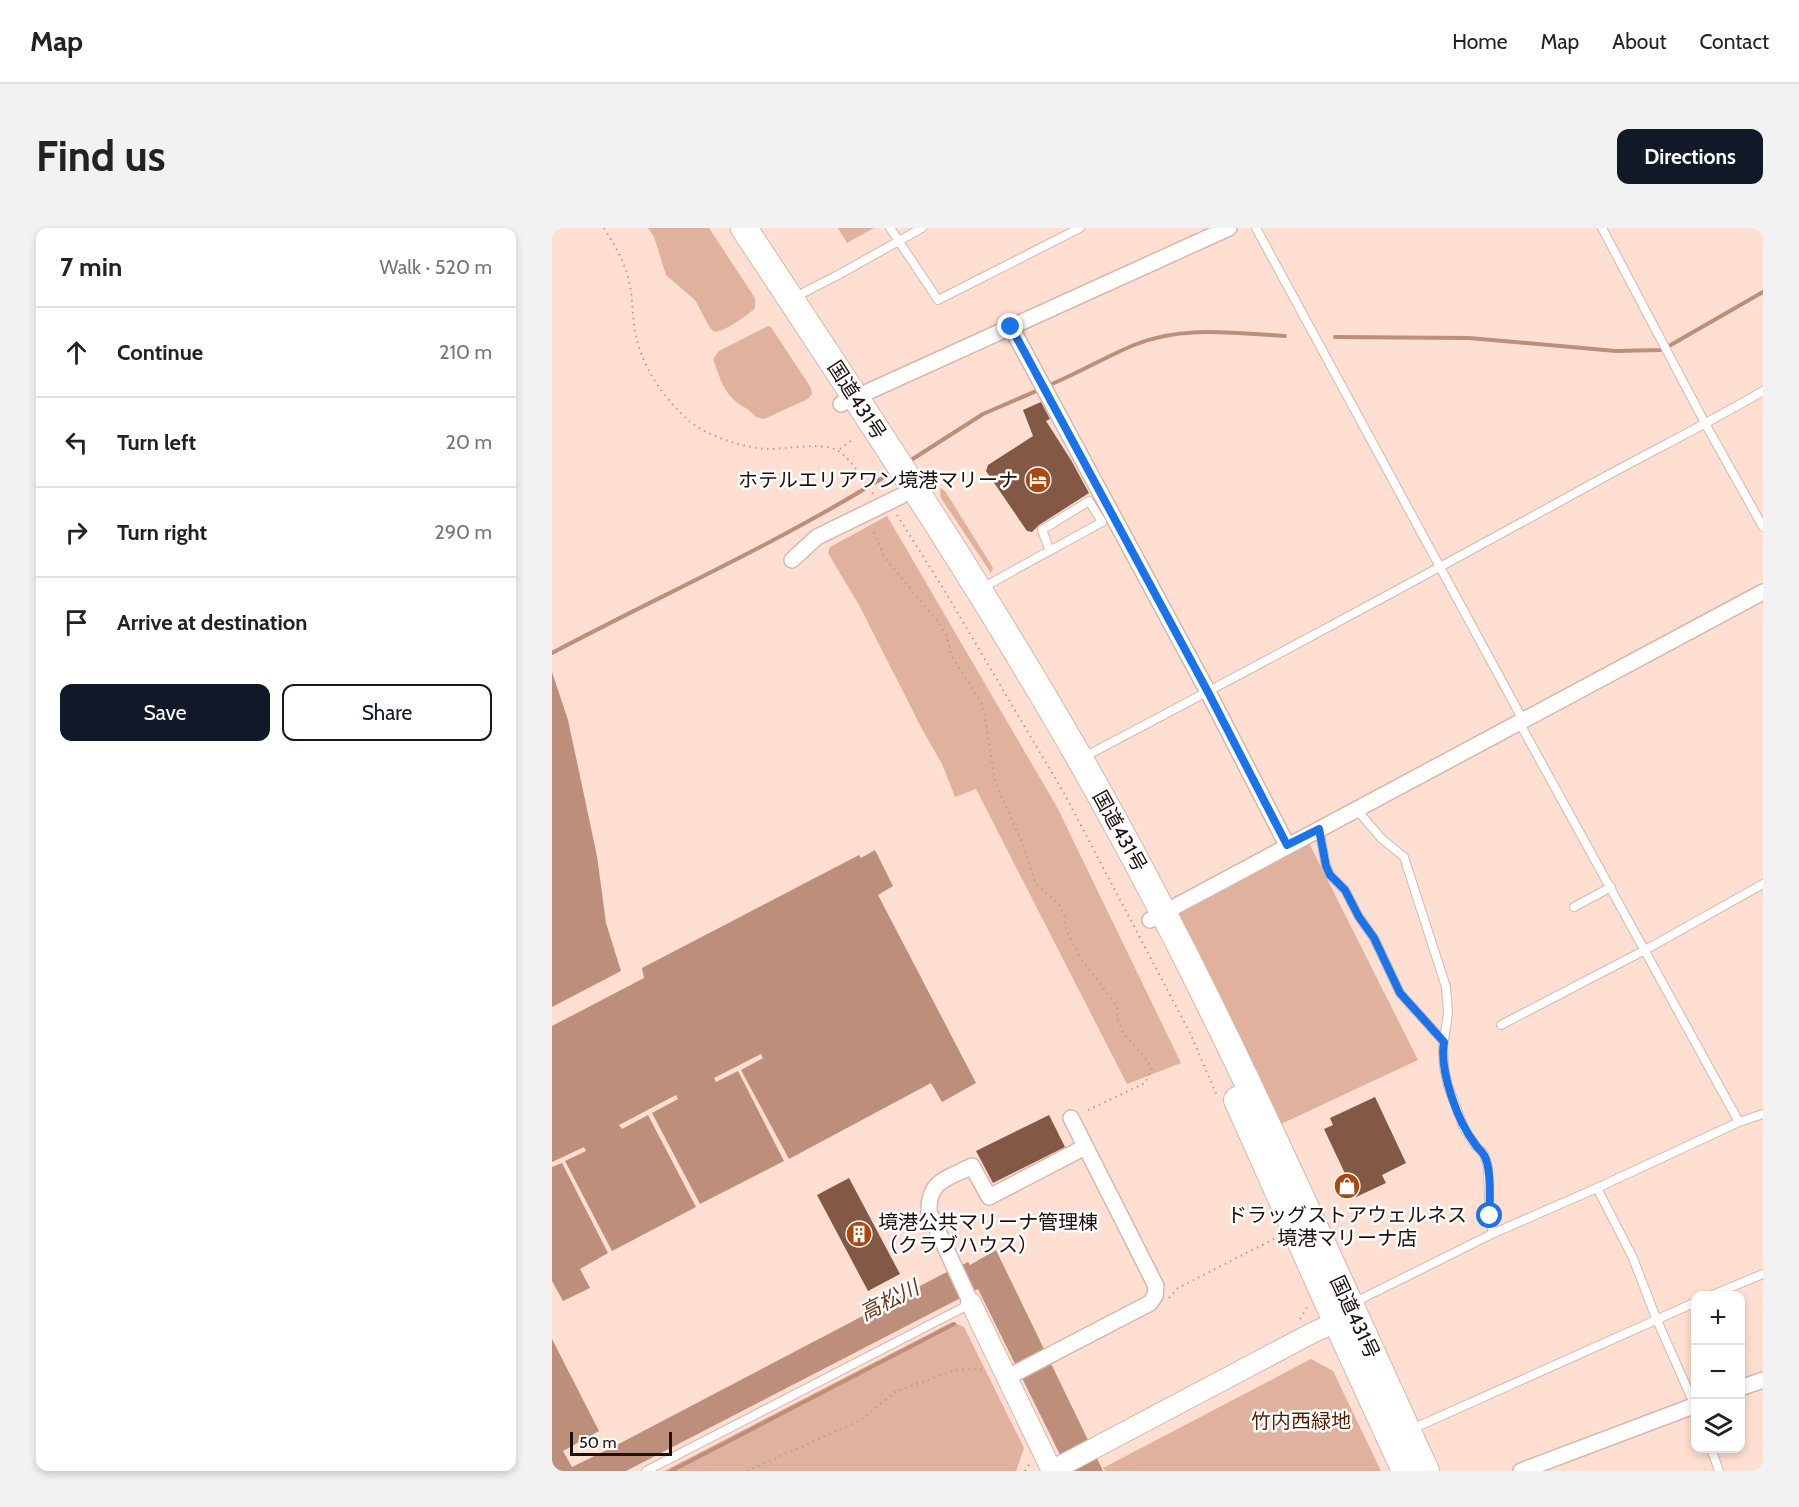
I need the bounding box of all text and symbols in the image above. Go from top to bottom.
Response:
text: Map [30,24,83,58]
text: Home [1452,29,1508,54]
text: Map [1541,29,1579,54]
text: About [1612,29,1666,54]
text: Contact [1699,29,1769,54]
button: Directions [1617,129,1763,184]
text: Find us [36,130,165,182]
text: 7 min [60,251,122,283]
text: Walk · 520 m [380,255,492,279]
route end [997,313,1023,339]
icon: ahead [60,336,93,369]
text: Continue [117,339,203,366]
text: 210 m [439,340,492,364]
street label: 国道431号 [823,356,891,444]
icon: left [60,426,93,459]
text: Turn left [117,429,196,456]
text: 20 m [446,430,492,454]
hotel icon: ホテルエリアワン境港マリーナ [1023,465,1053,495]
place label: ホテルエリアワン境港マリーナ [738,468,1018,492]
icon: right [60,516,93,549]
text: Turn right [117,519,207,546]
text: 290 m [434,520,492,544]
icon: arrive [60,606,93,639]
text: Arrive at destination [117,609,307,636]
button: Save [60,684,270,741]
button: Share [282,684,492,741]
street label: 国道431号 [1088,786,1152,876]
shop icon: ドラッグストアウェルネス 境港マリーナ店 [1332,1171,1362,1201]
route start [1476,1202,1502,1228]
place label: ドラッグストアウェルネス 境港マリーナ店 [1227,1203,1467,1250]
place label: 境港公共マリーナ管理棟 （クラブハウス） [878,1210,1098,1257]
building icon: 境港公共マリーナ管理棟 （クラブハウス） [844,1219,874,1249]
street label: 国道431号 [1325,1272,1385,1362]
water label: 高松川 [855,1274,925,1325]
map controls [1691,1291,1745,1453]
button: + [1691,1291,1745,1345]
button: − [1691,1345,1745,1399]
button: layers [1691,1399,1745,1453]
park label: 竹内西緑地 [1251,1409,1351,1433]
scale bar [570,1429,672,1456]
text: 50 m [579,1433,616,1452]

